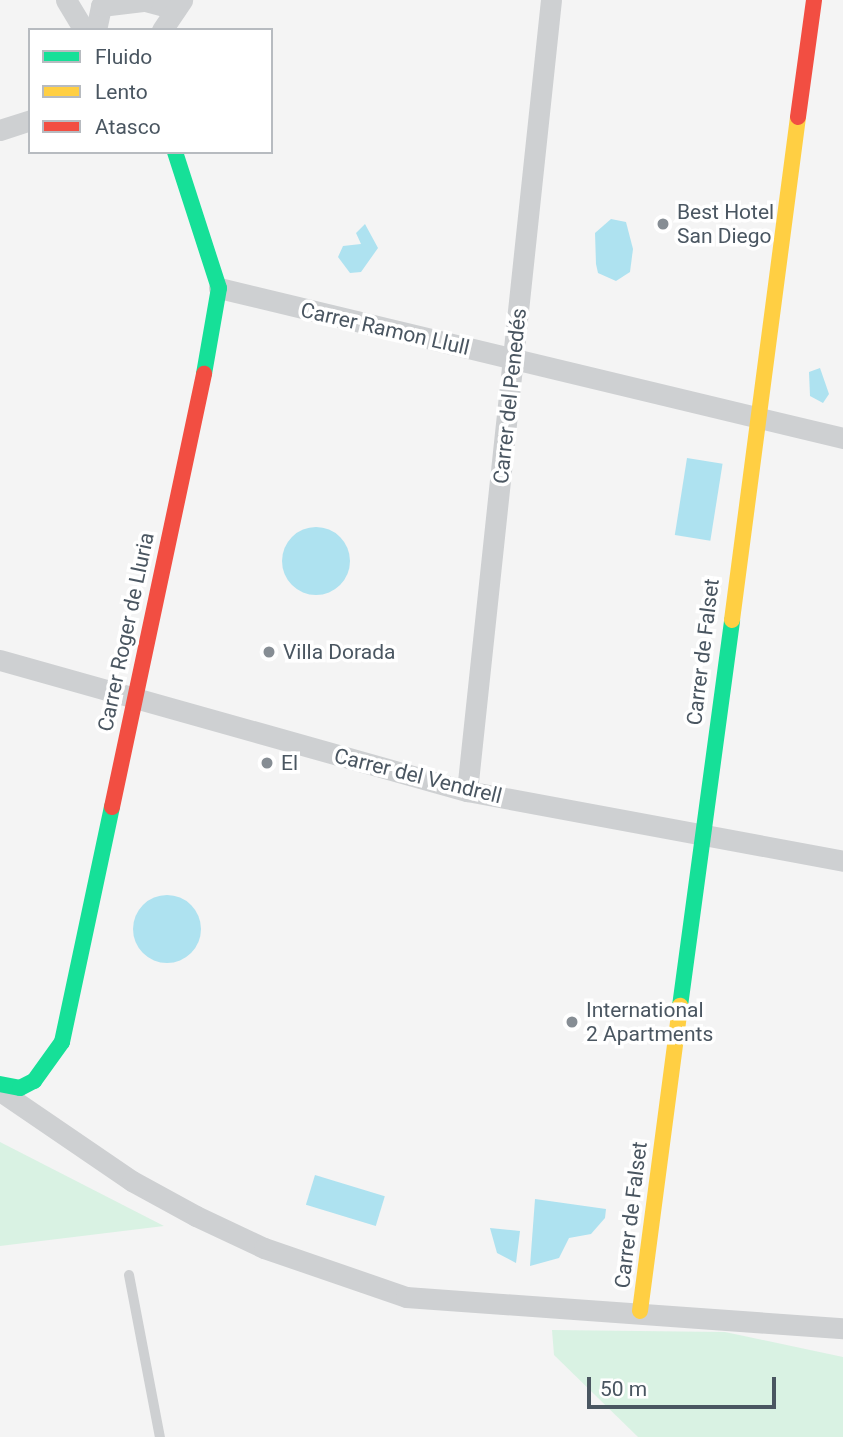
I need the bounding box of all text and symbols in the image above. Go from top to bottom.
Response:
legend [28,28,273,154]
text: Fluido [95,45,152,69]
text: Lento [95,80,148,104]
text: Atasco [95,115,161,139]
place label: Best Hotel San Diego [677,199,774,249]
marker: Best Hotel San Diego [655,216,671,232]
street label: Carrer Ramon Llull [298,297,472,361]
street label: Carrer del Penedés [488,307,532,485]
street label: Carrer Roger de Lluria [93,530,159,734]
street label: Carrer de Falset [682,577,724,727]
place label: Villa Dorada [283,639,395,665]
marker: Villa Dorada [261,644,277,660]
street label: Carrer del Vendrell [332,743,504,809]
place label: El [281,750,298,776]
marker: El [259,755,275,771]
place label: International 2 Apartments [586,997,713,1047]
marker: International 2 Apartments [564,1014,580,1030]
street label: Carrer de Falset [610,1140,652,1290]
scale bar [591,1364,780,1408]
text: 50 m [600,1377,647,1401]

